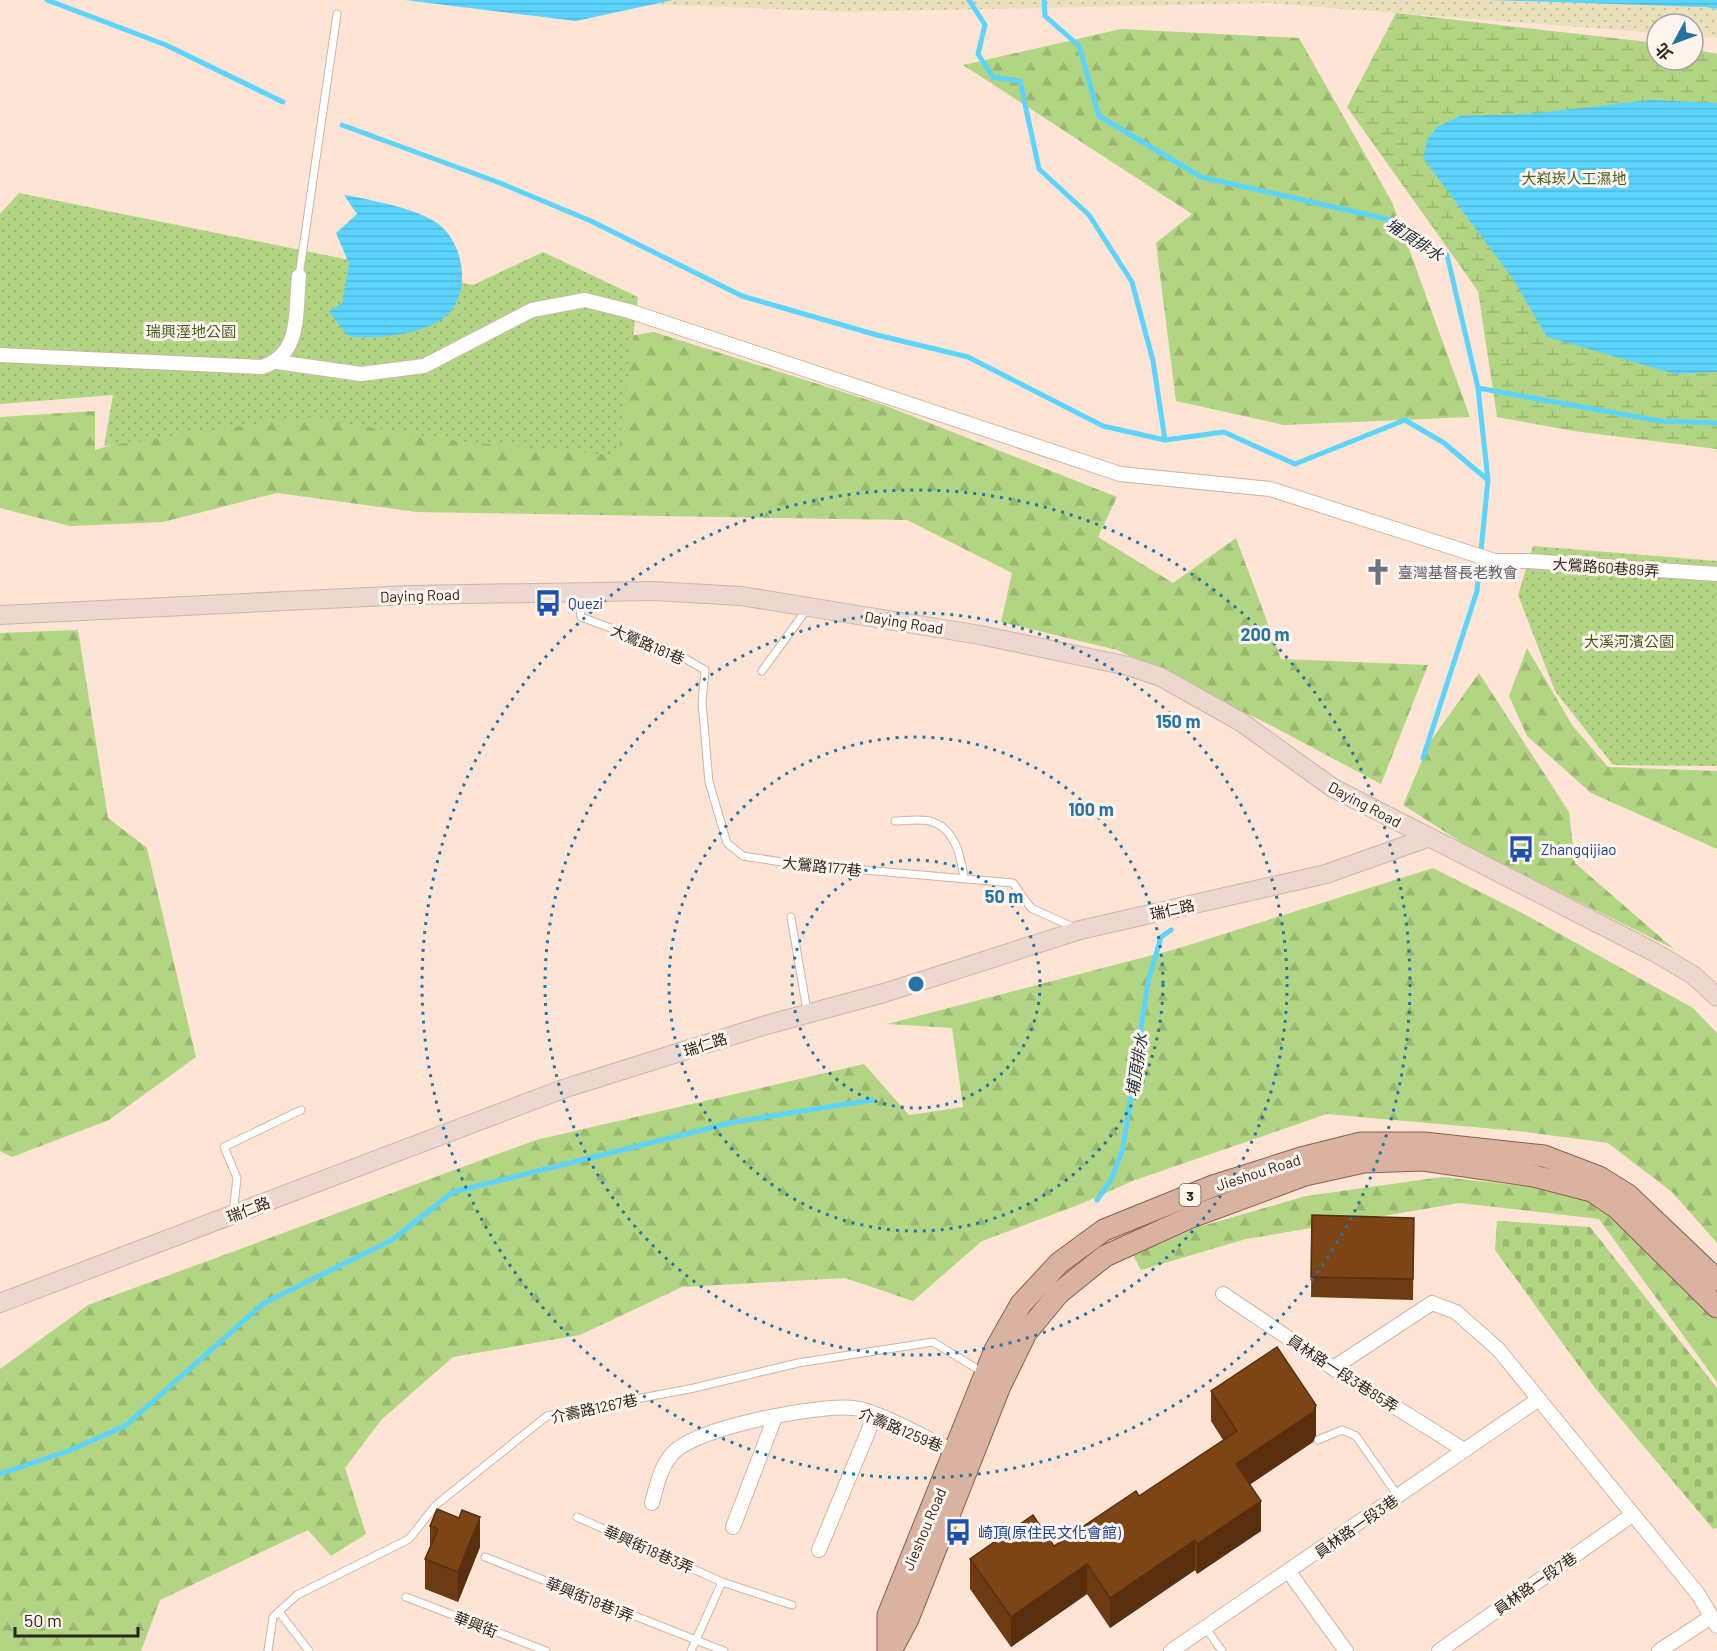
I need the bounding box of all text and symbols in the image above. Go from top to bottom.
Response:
north arrow [1645,12,1705,72]
text: 北 [1651,40,1676,64]
park label: 大嵙崁人工濕地 [1521,169,1627,187]
water label: 埔頂排水 [1383,214,1448,265]
park label: 瑞興溼地公園 [146,322,236,340]
street label: 大鶯路60巷89弄 [1552,554,1660,580]
church icon: 臺灣基督長老教會 [1363,557,1393,587]
place label: 臺灣基督長老教會 [1398,563,1518,581]
street label: Daying Road [380,585,460,605]
bus stop icon: Quezi [533,588,563,618]
place label: Quezi [568,594,603,612]
street label: Daying Road [863,607,945,637]
street label: 大鶯路181巷 [609,620,687,668]
text: 200 m [1240,623,1290,645]
park label: 大溪河濱公園 [1584,632,1674,650]
text: 150 m [1156,710,1200,732]
street label: Daying Road [1326,777,1404,831]
text: 100 m [1068,798,1114,820]
bus stop icon: Zhangqijiao [1506,834,1536,864]
place label: Zhangqijiao [1541,840,1617,858]
street label: 大鶯路177巷 [782,853,862,879]
text: 50 m [985,885,1023,907]
street label: 瑞仁路 [1148,895,1196,923]
centre of rings [906,974,926,994]
street label: 瑞仁路 [681,1028,729,1060]
water label: 埔頂排水 [1122,1031,1151,1098]
street label: Jieshou Road [1213,1150,1303,1194]
road number: 3 [1180,1184,1200,1206]
street label: 瑞仁路 [224,1193,272,1225]
street label: 員林路一段3巷85弄 [1284,1331,1402,1415]
street label: 介壽路1267巷 [549,1390,639,1426]
street label: 介壽路1259巷 [857,1403,945,1455]
street label: Jieshou Road [899,1485,949,1573]
street label: 員林路一段3巷 [1311,1491,1401,1561]
bus stop icon: 崎頂(原住民文化會館) [943,1517,973,1547]
street label: 華興街18巷3弄 [602,1521,696,1577]
place label: 崎頂(原住民文化會館) [978,1523,1121,1541]
street label: 員林路一段7巷 [1490,1548,1580,1618]
street label: 華興街18巷1弄 [543,1573,637,1625]
scale bar [15,1600,138,1638]
street label: 華興街 [452,1608,500,1640]
text: 50 m [24,1609,62,1631]

